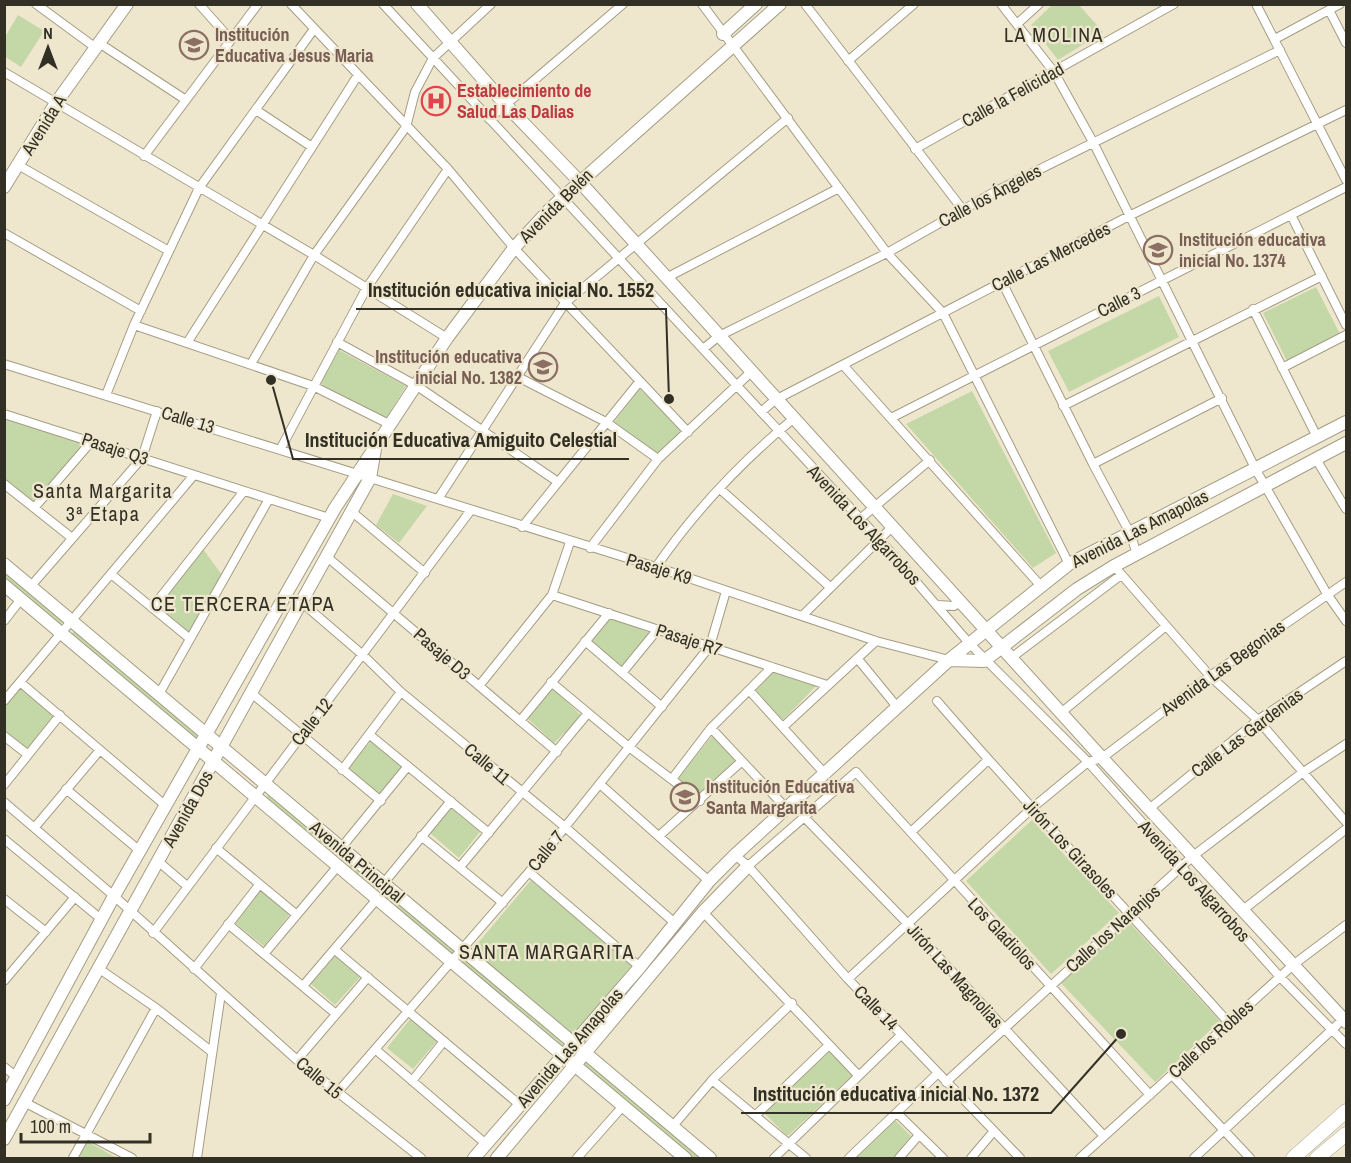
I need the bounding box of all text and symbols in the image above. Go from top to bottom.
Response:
north arrow [18,18,78,78]
district label: LA MOLINA [1004,21,1104,48]
text: N [43,22,53,44]
place label: Institución Educativa Jesus Maria [215,22,374,68]
school or university icon: Institución Educativa Jesus Maria [178,29,210,61]
street label: Calle la Felicidad [957,56,1068,133]
place label: Establecimiento de Salud Las Dalias [457,78,592,124]
hospital icon: Establecimiento de Salud Las Dalias [420,85,452,117]
street label: Avenida A [15,90,72,161]
street label: Calle los Ángeles [934,158,1046,233]
street label: Avenida Belén [512,163,598,249]
street label: Calle Las Mercedes [987,216,1115,297]
place label: Institución educativa inicial No. 1374 [1179,227,1327,273]
school or university icon: Institución educativa inicial No. 1374 [1142,234,1174,266]
callout: Institución educativa inicial No. 1552 [356,271,666,309]
text: Institución educativa inicial No. 1552 [368,276,654,303]
street label: Calle 3 [1093,280,1145,323]
place label: Institución educativa inicial No. 1382 [375,344,523,390]
school or university icon: Institución educativa inicial No. 1382 [527,351,559,383]
street label: Calle 13 [159,400,218,439]
callout: Institución Educativa Amiguito Celestial [293,421,629,459]
street label: Pasaje Q3 [79,426,152,471]
text: Institución Educativa Amiguito Celestial [305,426,617,453]
street label: Avenida Los Algarrobos [801,458,927,590]
district label: Santa Margarita 3ª Etapa [33,477,173,527]
street label: Avenida Las Amapolas [1066,483,1213,574]
street label: Pasaje K9 [623,547,695,590]
district label: CE TERCERA ETAPA [151,590,335,617]
street label: Avenida Las Begonias [1155,614,1290,722]
street label: Pasaje R7 [653,617,725,662]
street label: Pasaje D3 [408,622,476,685]
street label: Calle Las Gardenias [1185,682,1308,783]
street label: Calle 12 [285,693,338,751]
street label: Calle 11 [459,737,516,791]
street label: Avenida Dos [156,766,219,853]
place label: Institución Educativa Santa Margarita [706,774,855,820]
school or university icon: Institución Educativa Santa Margarita [669,781,701,813]
street label: Jirón Los Girasoles [1018,793,1123,904]
street label: Avenida Los Algarrobos [1132,813,1256,947]
street label: Avenida Principal [304,814,410,909]
street label: Calle 7 [521,825,570,876]
street label: Calle los Naranjos [1060,879,1166,978]
street label: Los Gladiolos [962,892,1042,975]
street label: Jirón Las Magnolias [902,918,1009,1033]
district label: SANTA MARGARITA [459,938,635,965]
street label: Calle 14 [849,979,904,1036]
street label: Avenida Las Amapolas [510,983,629,1114]
street label: Calle los Robles [1163,994,1259,1084]
street label: Calle 15 [291,1051,348,1105]
callout: Institución educativa inicial No. 1372 [741,1075,1051,1113]
text: Institución educativa inicial No. 1372 [753,1080,1039,1107]
scale bar [21,1106,150,1144]
text: 100 m [30,1114,71,1139]

